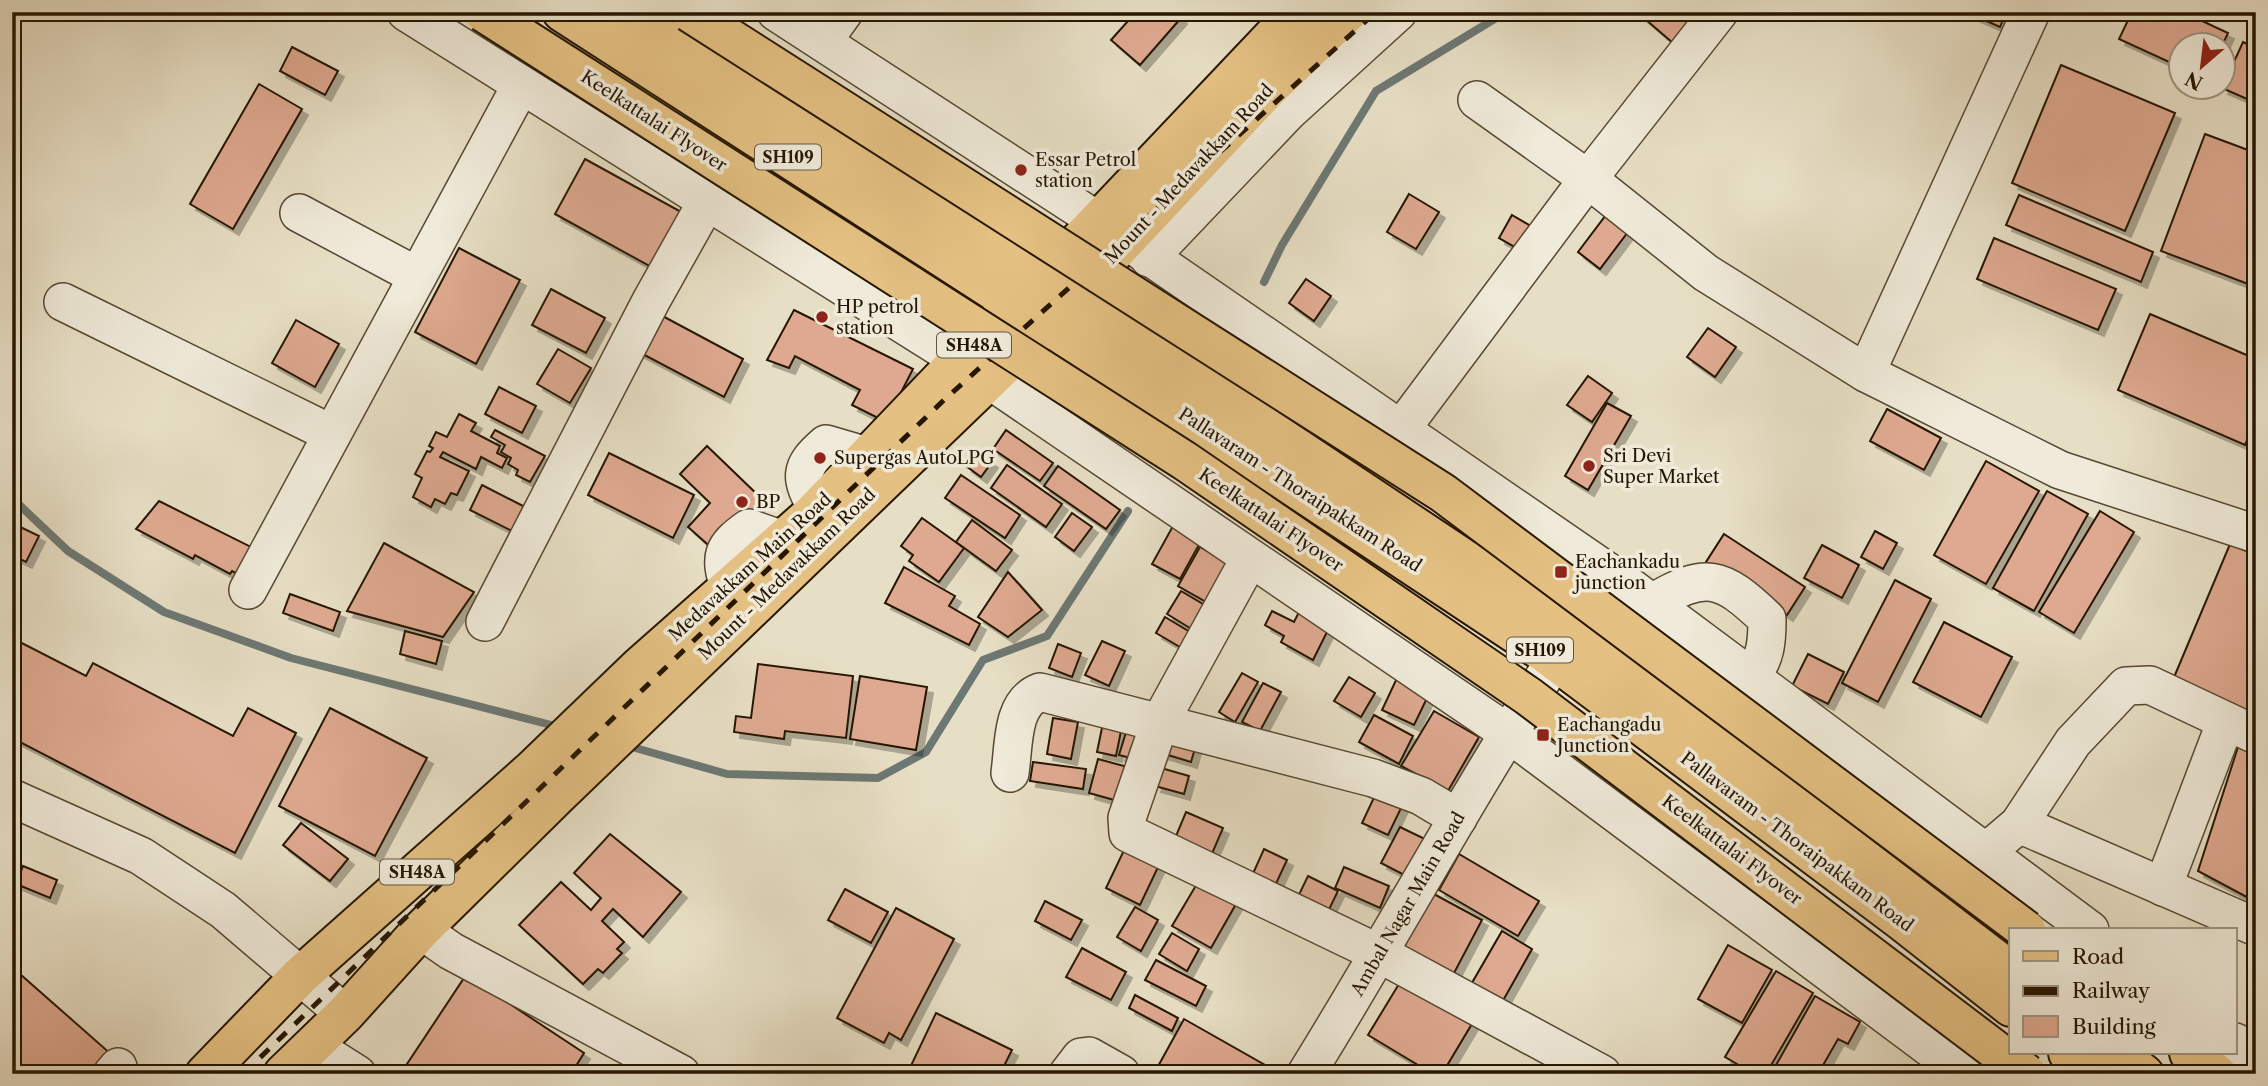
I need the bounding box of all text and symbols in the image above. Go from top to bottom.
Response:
north arrow [2166,32,2236,102]
street label: Keelkattalai Flyover [577,66,732,177]
text: N [2182,67,2207,95]
street label: Mount - Medavakkam Road [1100,79,1278,268]
road number: SH109 [755,144,821,169]
place label: Essar Petrol station [1035,149,1136,192]
marker: Essar Petrol station [1013,162,1029,178]
place label: HP petrol station [836,296,919,339]
marker: HP petrol station [814,309,830,325]
road number: SH48A [937,332,1011,358]
street label: Pallavaram - Thoraipakkam Road [1174,403,1426,577]
place label: Sri Devi Super Market [1603,445,1720,488]
place label: Supergas AutoLPG [834,447,995,469]
marker: Supergas AutoLPG [812,450,828,466]
marker: Sri Devi Super Market [1581,458,1597,474]
street label: Keelkattalai Flyover [1194,463,1348,577]
street label: Mount - Medavakkam Road [694,483,880,665]
street label: Medavakkam Main Road [664,488,836,646]
place label: BP [756,491,781,513]
marker: BP [734,494,750,510]
place label: Eachankadu junction [1572,551,1680,594]
marker: Eachankadu junction [1553,564,1569,580]
road number: SH109 [1507,638,1573,663]
place label: Eachangadu Junction [1554,714,1661,757]
marker: Eachangadu Junction [1535,727,1551,743]
street label: Pallavaram - Thoraipakkam Road [1676,747,1918,937]
street label: Keelkattalai Flyover [1658,790,1807,910]
street label: Ambal Nagar Main Road [1346,808,1470,1001]
road number: SH48A [380,860,454,884]
legend [2009,928,2236,1054]
text: Road [2072,944,2124,969]
text: Railway [2072,978,2150,1003]
text: Building [2072,1014,2157,1039]

